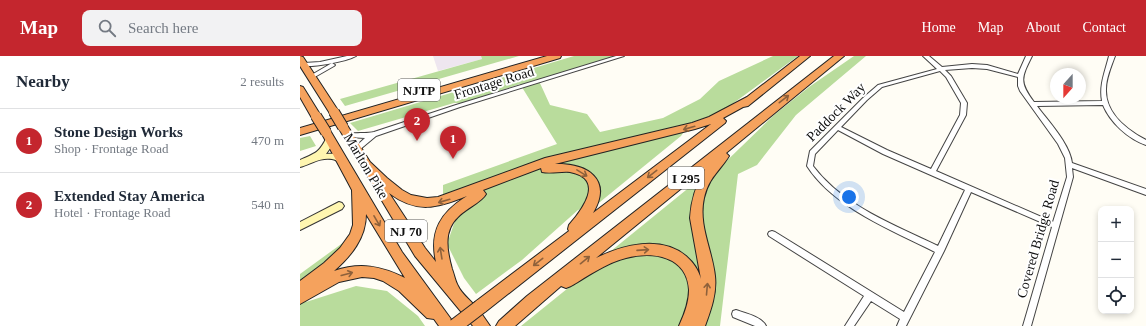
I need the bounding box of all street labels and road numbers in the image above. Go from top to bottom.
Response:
street label: Frontage Road [452,64,536,102]
road number: NJTP [398,79,440,101]
street label: Paddock Way [804,80,868,144]
street label: Marlton Pike [341,131,391,201]
road number: I 295 [668,167,704,189]
street label: Covered Bridge Road [1014,178,1062,300]
road number: NJ 70 [385,220,427,242]

